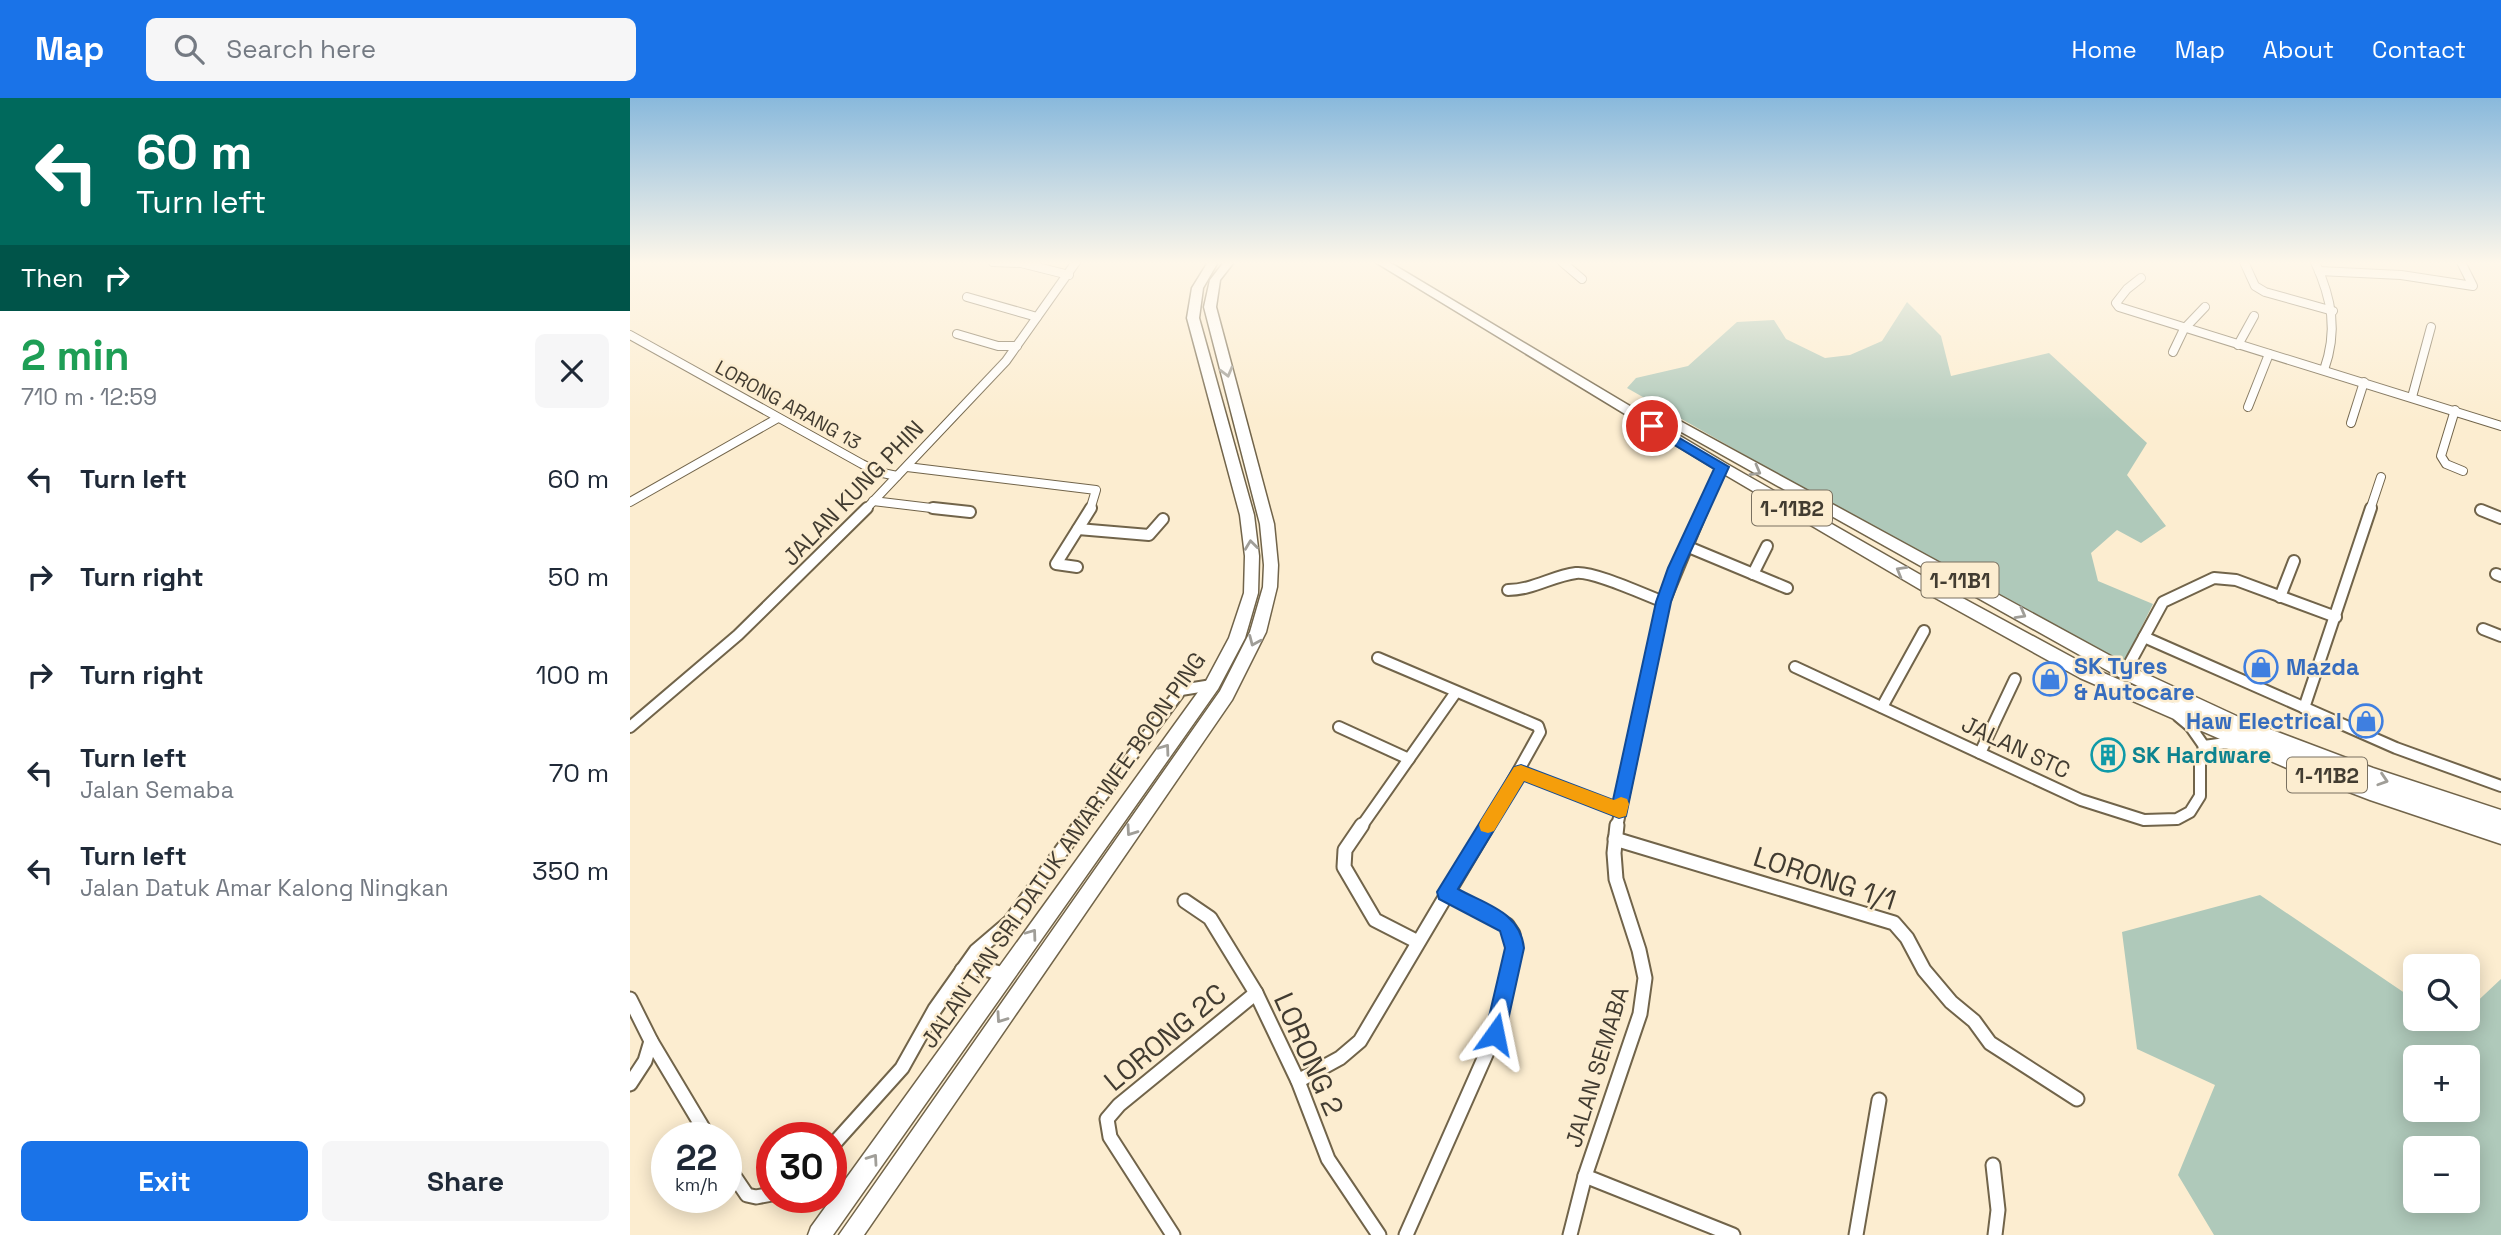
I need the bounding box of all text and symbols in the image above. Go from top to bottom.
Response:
search box [146,18,636,81]
text: Map [35,28,104,70]
icon: search [170,30,208,68]
text: Search here [226,32,376,66]
text: Home [2071,34,2137,65]
text: Map [2175,34,2225,65]
text: About [2263,34,2334,65]
text: Contact [2372,34,2466,65]
text: 60 m [136,121,252,183]
icon: left [21,126,112,217]
text: Turn left [136,182,266,222]
icon: right [98,259,136,297]
text: Then [21,261,84,295]
text: 2 min [21,329,130,382]
button: close [535,334,609,408]
street label: LORONG ARANG 13 [711,355,865,455]
one-way arrow [1219,366,1233,378]
text: 710 m · 12:59 [21,382,157,412]
pin [1622,396,1682,456]
icon: arrive [1633,407,1671,445]
street label: JALAN KUNG PHIN [776,414,930,572]
icon: left [21,460,59,498]
text: Turn left [80,462,187,496]
text: 60 m [547,462,609,496]
one-way arrow [1749,463,1762,476]
road number: 1-11B2 [1752,490,1832,526]
one-way arrow [1243,539,1258,551]
icon: right [21,558,59,596]
text: Turn right [80,560,204,594]
text: 50 m [548,560,609,594]
road number: 1-11B1 [1922,562,1998,598]
one-way arrow [1895,566,1908,579]
one-way arrow [2014,606,2026,619]
one-way arrow [1249,634,1263,646]
street label: JALAN TAN SRI DATUK AMAR WEE BOON PING [914,646,1212,1054]
shop icon: Mazda [2242,648,2280,686]
place label: SK Tyres & Autocare [2074,651,2195,707]
place label: Mazda [2286,652,2359,682]
icon: right [21,656,59,694]
text: Turn right [80,658,204,692]
text: 100 m [536,658,609,692]
shop icon: SK Tyres & Autocare [2031,660,2069,698]
shop icon: Haw Electrical [2347,702,2385,740]
place label: Haw Electrical [2186,706,2342,736]
street label: JALAN STC [1957,709,2075,785]
building icon: SK Hardware [2089,736,2127,774]
place label: SK Hardware [2132,740,2271,770]
text: Turn left [80,741,187,775]
one-way arrow [1157,744,1170,757]
icon: left [21,754,59,792]
text: 70 m [549,756,609,790]
road number: 1-11B2 [2287,758,2367,792]
one-way arrow [2377,772,2389,786]
text: Jalan Semaba [80,775,234,805]
one-way arrow [1127,823,1139,836]
street label: LORONG 1/1 [1749,838,1901,918]
text: Turn left [80,839,187,873]
icon: left [21,852,59,890]
text: 350 m [532,854,609,888]
text: Jalan Datuk Amar Kalong Ningkan [80,873,449,903]
one-way arrow [1024,929,1037,942]
map controls [2403,954,2480,1213]
button: search [2403,954,2480,1031]
street label: LORONG 2C [1096,975,1234,1099]
street label: JALAN SEMABA [1558,983,1636,1151]
street label: LORONG 2 [1266,987,1352,1121]
position arrow [1458,997,1532,1071]
one-way arrow [997,1010,1009,1023]
button: + [2403,1045,2480,1122]
speed limit sign: 30 [756,1122,847,1213]
text: 22 [676,1136,717,1180]
button: − [2403,1136,2480,1213]
button: Exit [21,1141,308,1221]
button: Share [322,1141,609,1221]
one-way arrow [865,1154,877,1167]
text: km/h [675,1173,718,1196]

